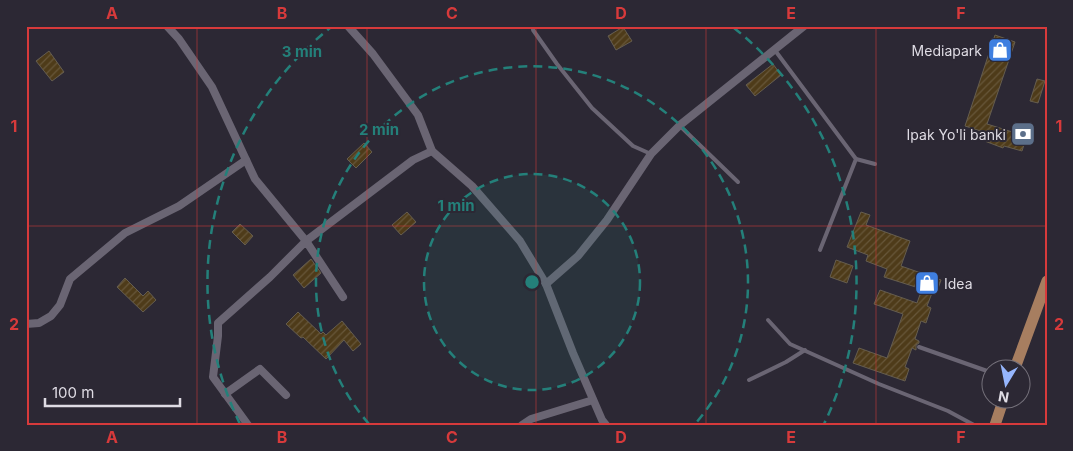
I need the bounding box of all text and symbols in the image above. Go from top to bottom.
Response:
text: A [106,3,118,23]
text: B [277,3,287,23]
text: C [446,3,458,23]
text: D [615,3,627,23]
text: E [786,3,796,23]
text: F [956,3,966,23]
shop icon: Mediapark [987,37,1013,63]
text: 3 min [282,42,322,61]
place label: Mediapark [912,42,982,59]
text: 1 [11,116,17,136]
text: 1 [1056,116,1062,136]
text: 2 min [359,120,399,139]
bank icon: Ipak Yo'li banki [1010,121,1036,147]
place label: Ipak Yo'li banki [907,126,1006,143]
text: 1 min [437,196,475,215]
shop icon: Idea [914,270,940,296]
centre of rings [523,273,541,291]
place label: Idea [944,275,973,292]
text: 2 [9,314,19,334]
text: 2 [1054,314,1064,334]
north arrow [980,358,1030,408]
scale bar [45,376,180,408]
text: 100 m [52,383,94,402]
text: N [997,388,1010,407]
text: A [106,427,118,447]
text: B [277,427,287,447]
text: C [446,427,458,447]
text: D [615,427,627,447]
text: E [786,427,796,447]
text: F [956,427,966,447]

